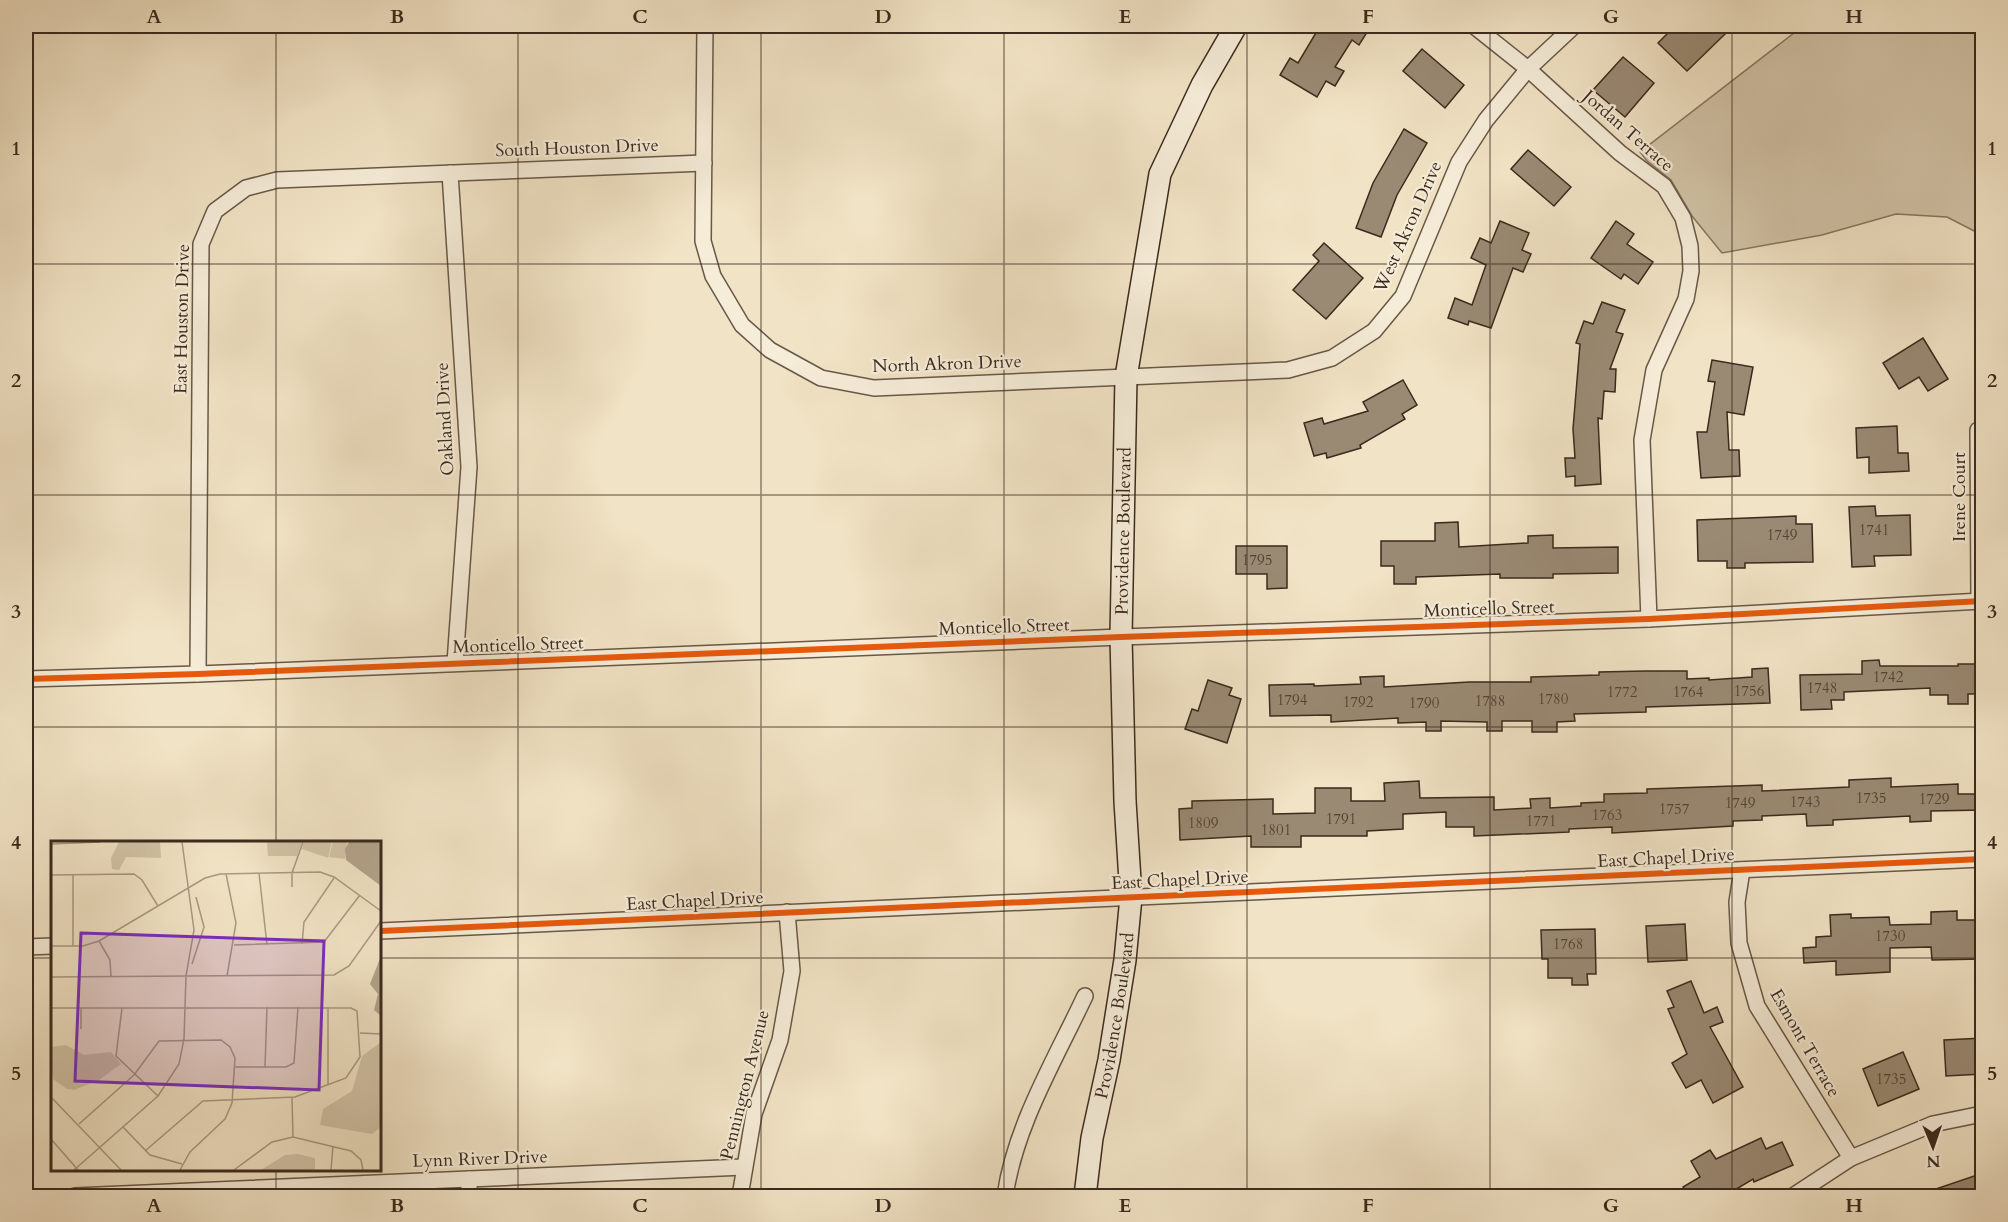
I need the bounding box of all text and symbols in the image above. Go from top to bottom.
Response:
text: A [146,3,162,30]
text: B [390,3,404,30]
text: C [632,3,648,30]
text: D [874,3,892,30]
text: E [1119,3,1131,30]
text: F [1362,3,1374,30]
text: G [1603,3,1619,30]
text: H [1845,3,1863,30]
street label: Jordan Terrace [1575,82,1679,178]
street label: South Houston Drive [495,133,659,163]
text: 1 [11,135,21,162]
text: 1 [1987,135,1997,162]
street label: West Akron Drive [1367,157,1448,298]
street label: East Houston Drive [168,244,196,394]
street label: North Akron Drive [872,349,1022,379]
street label: Oakland Drive [430,362,460,476]
text: 2 [11,367,21,394]
text: 2 [1987,367,1997,394]
street label: Providence Boulevard [1109,446,1137,615]
street label: Irene Court [1947,452,1972,542]
house number: 1741 [1859,520,1889,540]
house number: 1749 [1767,525,1798,545]
house number: 1795 [1242,550,1272,570]
street label: Monticello Street [1423,594,1555,624]
text: 3 [11,598,21,625]
text: 3 [1987,598,1997,625]
street label: Monticello Street [938,612,1070,642]
street label: Monticello Street [452,630,584,660]
house number: 1742 [1873,667,1904,687]
house number: 1748 [1807,678,1837,698]
house number: 1756 [1734,681,1765,701]
house number: 1772 [1607,682,1638,702]
house number: 1764 [1673,682,1704,702]
house number: 1780 [1538,689,1569,709]
house number: 1794 [1277,690,1308,710]
house number: 1788 [1475,691,1505,711]
house number: 1792 [1343,692,1374,712]
house number: 1790 [1409,693,1440,713]
house number: 1735 [1856,788,1886,808]
house number: 1729 [1919,789,1950,809]
house number: 1743 [1790,792,1820,812]
house number: 1749 [1725,793,1756,813]
house number: 1757 [1659,799,1690,819]
house number: 1763 [1592,805,1622,825]
house number: 1791 [1326,809,1356,829]
house number: 1771 [1526,811,1556,831]
house number: 1809 [1188,813,1219,833]
house number: 1801 [1261,820,1291,840]
text: 4 [11,829,21,856]
text: 4 [1987,829,1997,856]
inset map [51,841,381,1171]
street label: East Chapel Drive [1597,842,1735,874]
street label: East Chapel Drive [1111,864,1249,896]
street label: East Chapel Drive [626,885,764,917]
house number: 1730 [1875,926,1906,946]
street label: Providence Boulevard [1088,931,1140,1101]
house number: 1768 [1553,934,1583,954]
street label: Esmont Terrace [1764,984,1846,1102]
street label: Pennington Avenue [714,1007,776,1163]
text: 5 [11,1060,21,1087]
text: 5 [1987,1060,1997,1087]
house number: 1735 [1876,1069,1906,1089]
north arrow [1903,1117,1963,1177]
street label: Lynn River Drive [412,1144,548,1174]
text: N [1926,1150,1941,1172]
text: A [146,1192,162,1219]
text: B [390,1192,404,1219]
text: C [632,1192,648,1219]
text: D [874,1192,892,1219]
text: E [1119,1192,1131,1219]
text: F [1362,1192,1374,1219]
text: G [1603,1192,1619,1219]
text: H [1845,1192,1863,1219]

